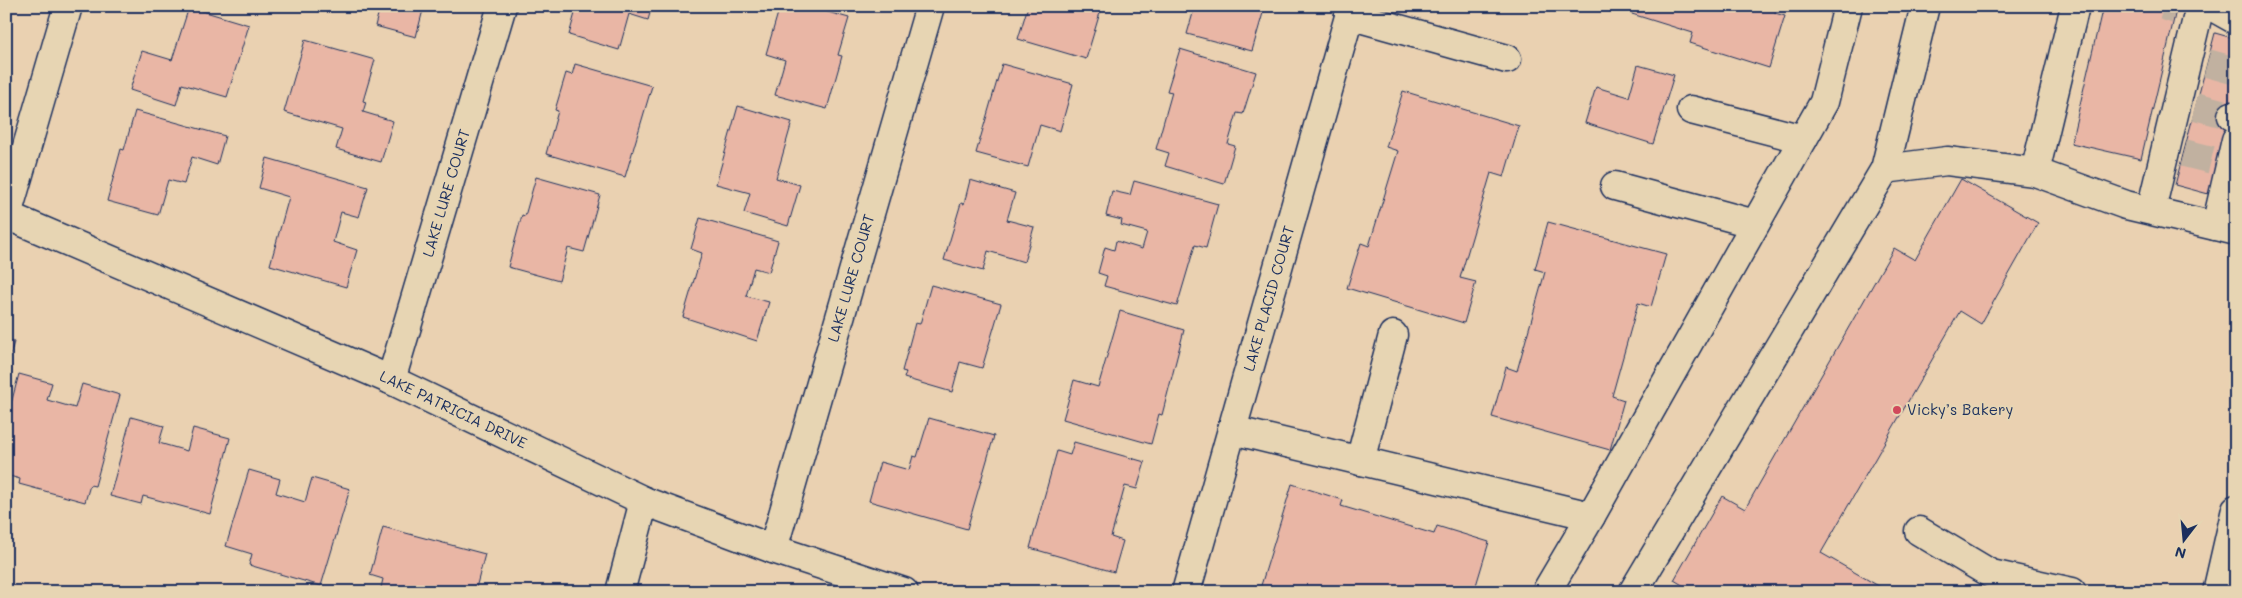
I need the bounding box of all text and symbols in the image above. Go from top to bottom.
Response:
street label: LAKE LURE COURT [417,126,474,259]
street label: LAKE LURE COURT [822,211,878,344]
street label: LAKE PLACID COURT [1238,223,1298,373]
street label: LAKE PATRICIA DRIVE [377,365,531,453]
place label: Vicky’s Bakery [1907,399,2014,419]
marker: Vicky’s Bakery [1891,404,1903,416]
north arrow [2160,516,2210,566]
text: N [2173,542,2188,564]

